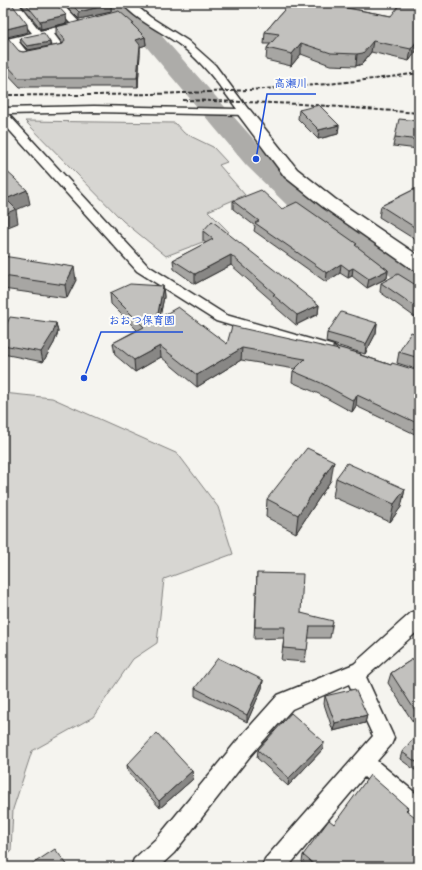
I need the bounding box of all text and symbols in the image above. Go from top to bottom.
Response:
callout: 高瀬川 [267,71,316,94]
text: 高瀬川 [275,76,308,91]
callout: おおつ保育園 [101,309,183,332]
text: おおつ保育園 [109,313,175,328]

